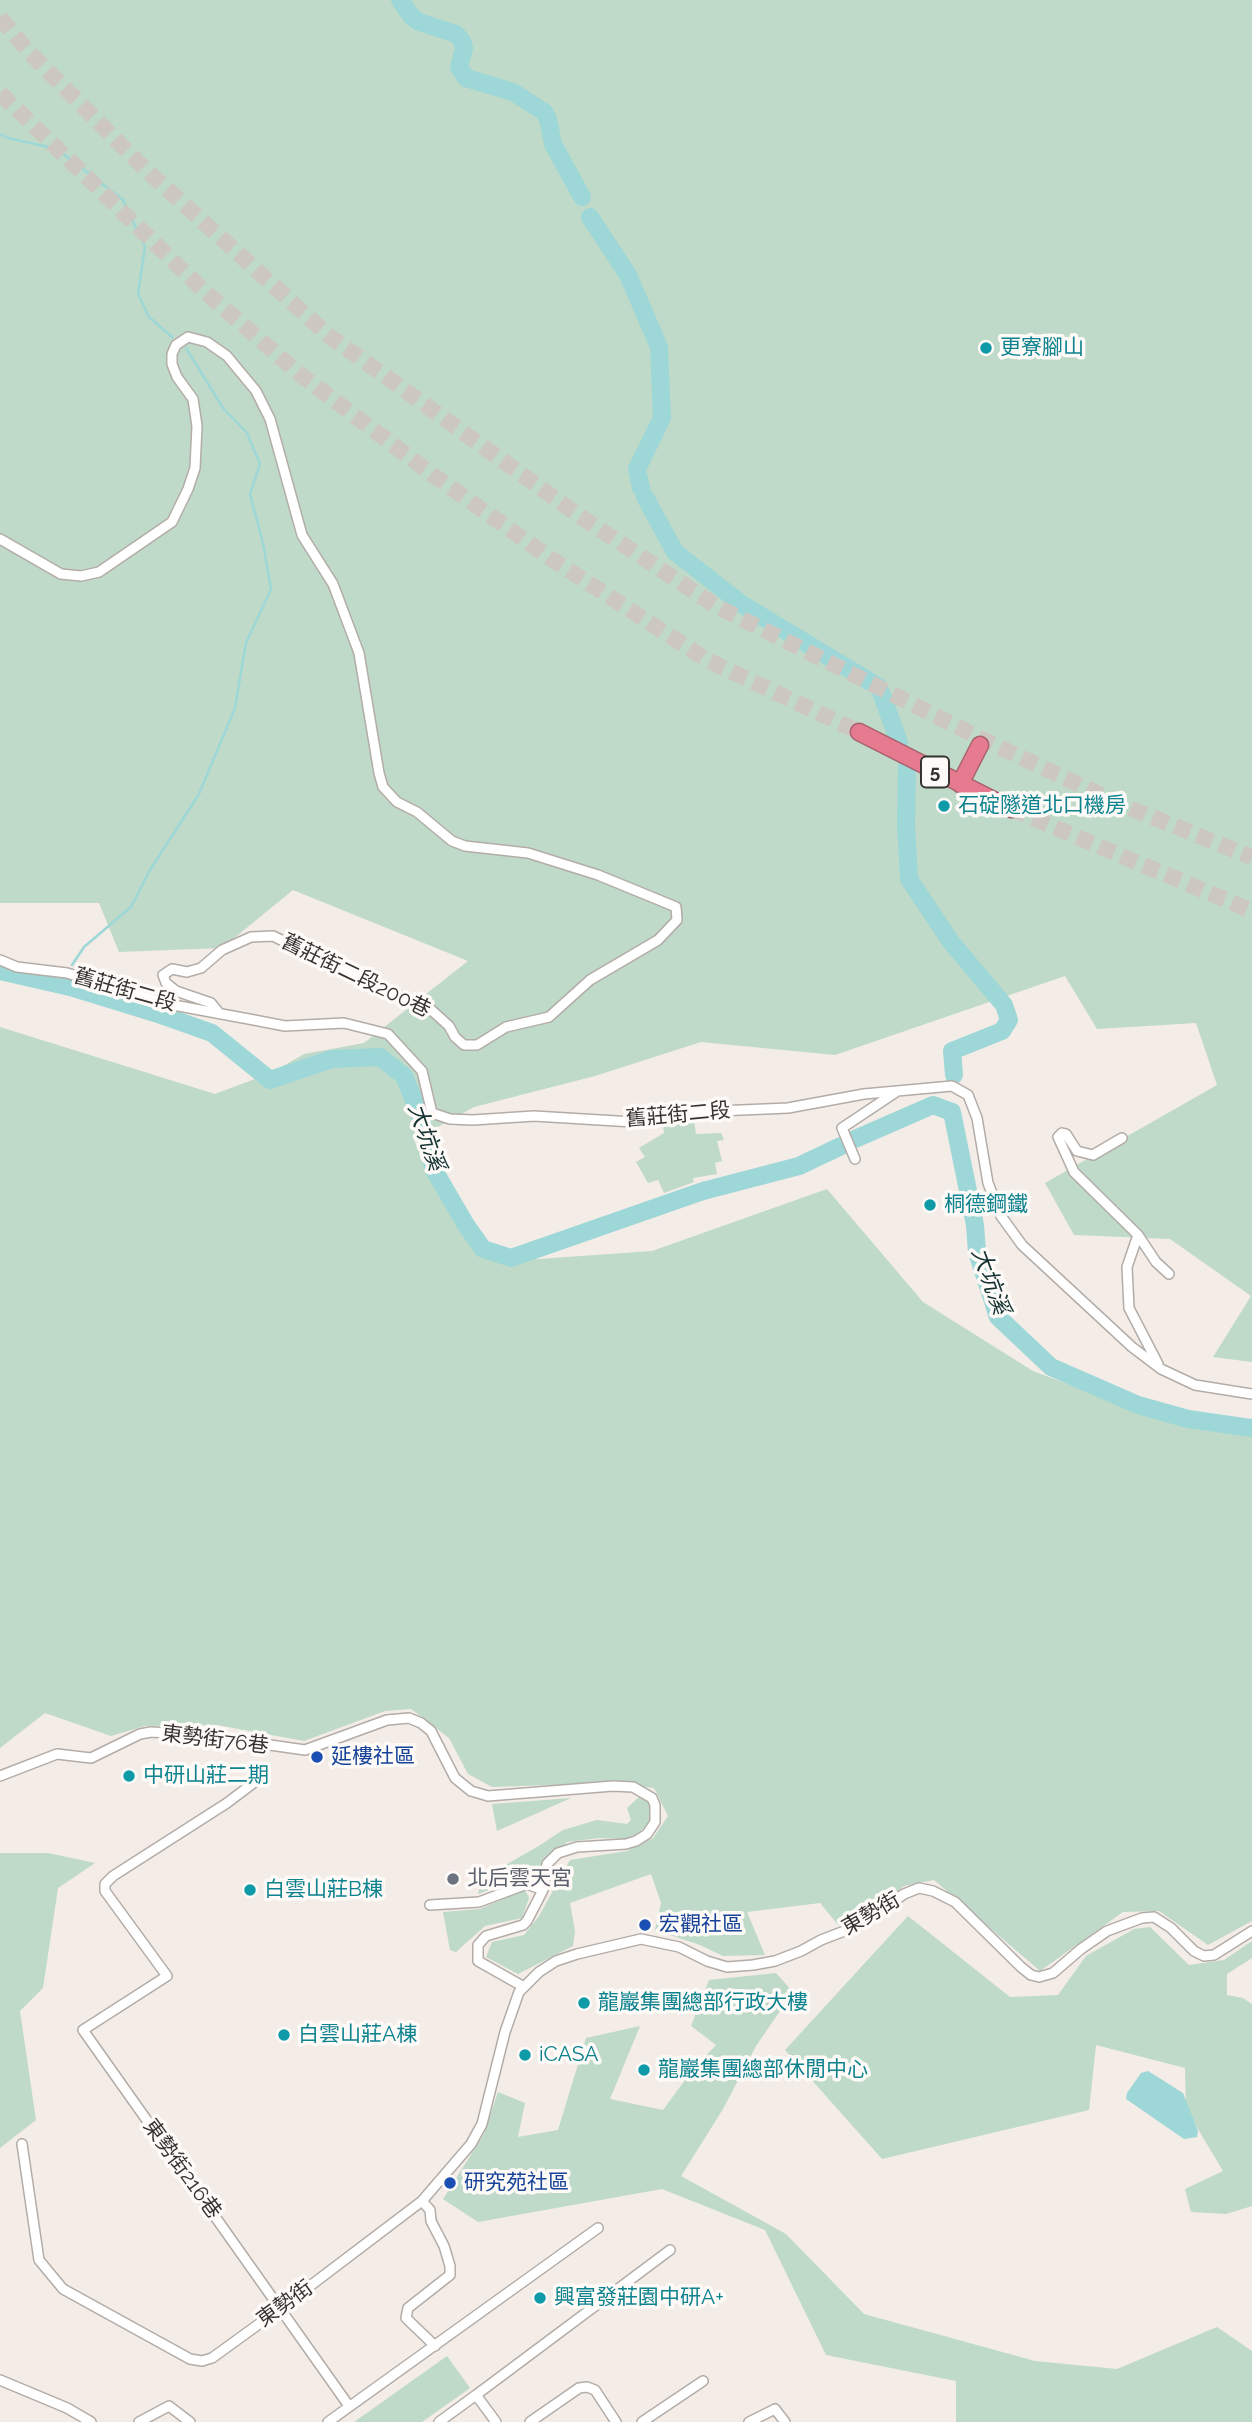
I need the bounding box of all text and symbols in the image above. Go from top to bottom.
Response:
place label: 更寮腳山 [1000,335,1084,361]
marker: 更寮腳山 [978,340,994,356]
road number: 5 [921,757,949,788]
place label: 石碇隧道北口機房 [958,793,1126,819]
marker: 石碇隧道北口機房 [936,798,952,814]
street label: 舊莊街二段200巷 [277,929,435,1023]
street label: 舊莊街二段 [71,963,179,1017]
street label: 舊莊街二段 [625,1098,731,1132]
water label: 大坑溪 [402,1100,450,1174]
place label: 桐德鋼鐵 [944,1192,1028,1218]
marker: 桐德鋼鐵 [922,1197,938,1213]
water label: 大坑溪 [965,1244,1015,1318]
street label: 東勢街76巷 [160,1721,270,1759]
place label: 延樓社區 [331,1744,415,1770]
marker: 延樓社區 [309,1749,325,1765]
place label: 中研山莊二期 [143,1763,269,1789]
marker: 中研山莊二期 [121,1768,137,1784]
place label: 北后雲天宮 [467,1866,572,1892]
marker: 北后雲天宮 [445,1871,461,1887]
place label: 白雲山莊B棟 [264,1877,383,1903]
marker: 白雲山莊B棟 [242,1882,258,1898]
street label: 東勢街 [837,1887,905,1941]
place label: 宏觀社區 [659,1912,743,1938]
marker: 宏觀社區 [637,1917,653,1933]
place label: 龍巖集團總部行政大樓 [598,1990,808,2016]
marker: 龍巖集團總部行政大樓 [576,1995,592,2011]
place label: 白雲山莊A棟 [298,2022,417,2048]
marker: 白雲山莊A棟 [276,2027,292,2043]
place label: iCASA [539,2042,598,2068]
marker: iCASA [517,2047,533,2063]
place label: 龍巖集團總部休閒中心 [658,2057,868,2083]
marker: 龍巖集團總部休閒中心 [636,2062,652,2078]
street label: 東勢街216巷 [138,2114,226,2224]
place label: 研究苑社區 [464,2170,569,2196]
marker: 研究苑社區 [442,2175,458,2191]
street label: 東勢街 [252,2275,318,2333]
place label: 興富發莊園中研A+ [554,2285,724,2311]
marker: 興富發莊園中研A+ [532,2290,548,2306]

